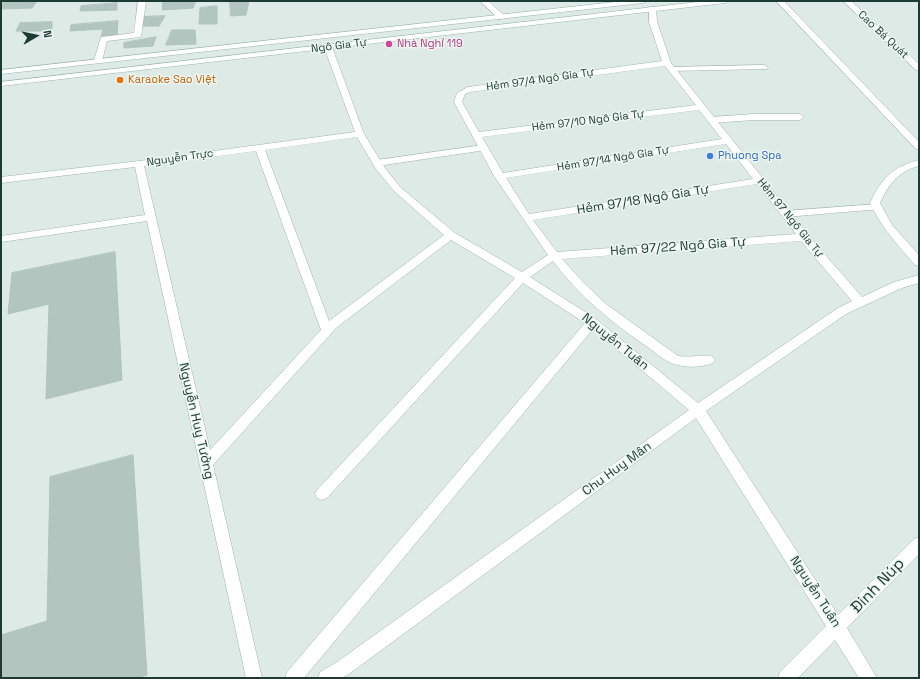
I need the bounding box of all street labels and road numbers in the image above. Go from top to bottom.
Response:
street label: Cao Bá Quát [855,8,911,62]
street label: Ngô Gia Tự [310,36,368,56]
street label: Hẻm 97/4 Ngô Gia Tự [485,66,595,94]
street label: Hẻm 97/10 Ngô Gia Tự [531,108,645,134]
street label: Hẻm 97/14 Ngô Gia Tự [556,144,670,174]
street label: Nguyễn Trực [146,147,214,169]
street label: Hẻm 97 Ngô Gia Tự [754,176,826,260]
street label: Hẻm 97/18 Ngô Gia Tự [576,182,710,218]
street label: Hẻm 97/22 Ngô Gia Tự [610,234,746,260]
street label: Nguyễn Tuân [578,310,652,374]
street label: Nguyễn Huy Tưởng [175,361,217,481]
street label: Chu Huy Mân [579,439,655,499]
street label: Nguyễn Tuân [786,553,844,631]
street label: Đinh Núp [847,555,909,617]

